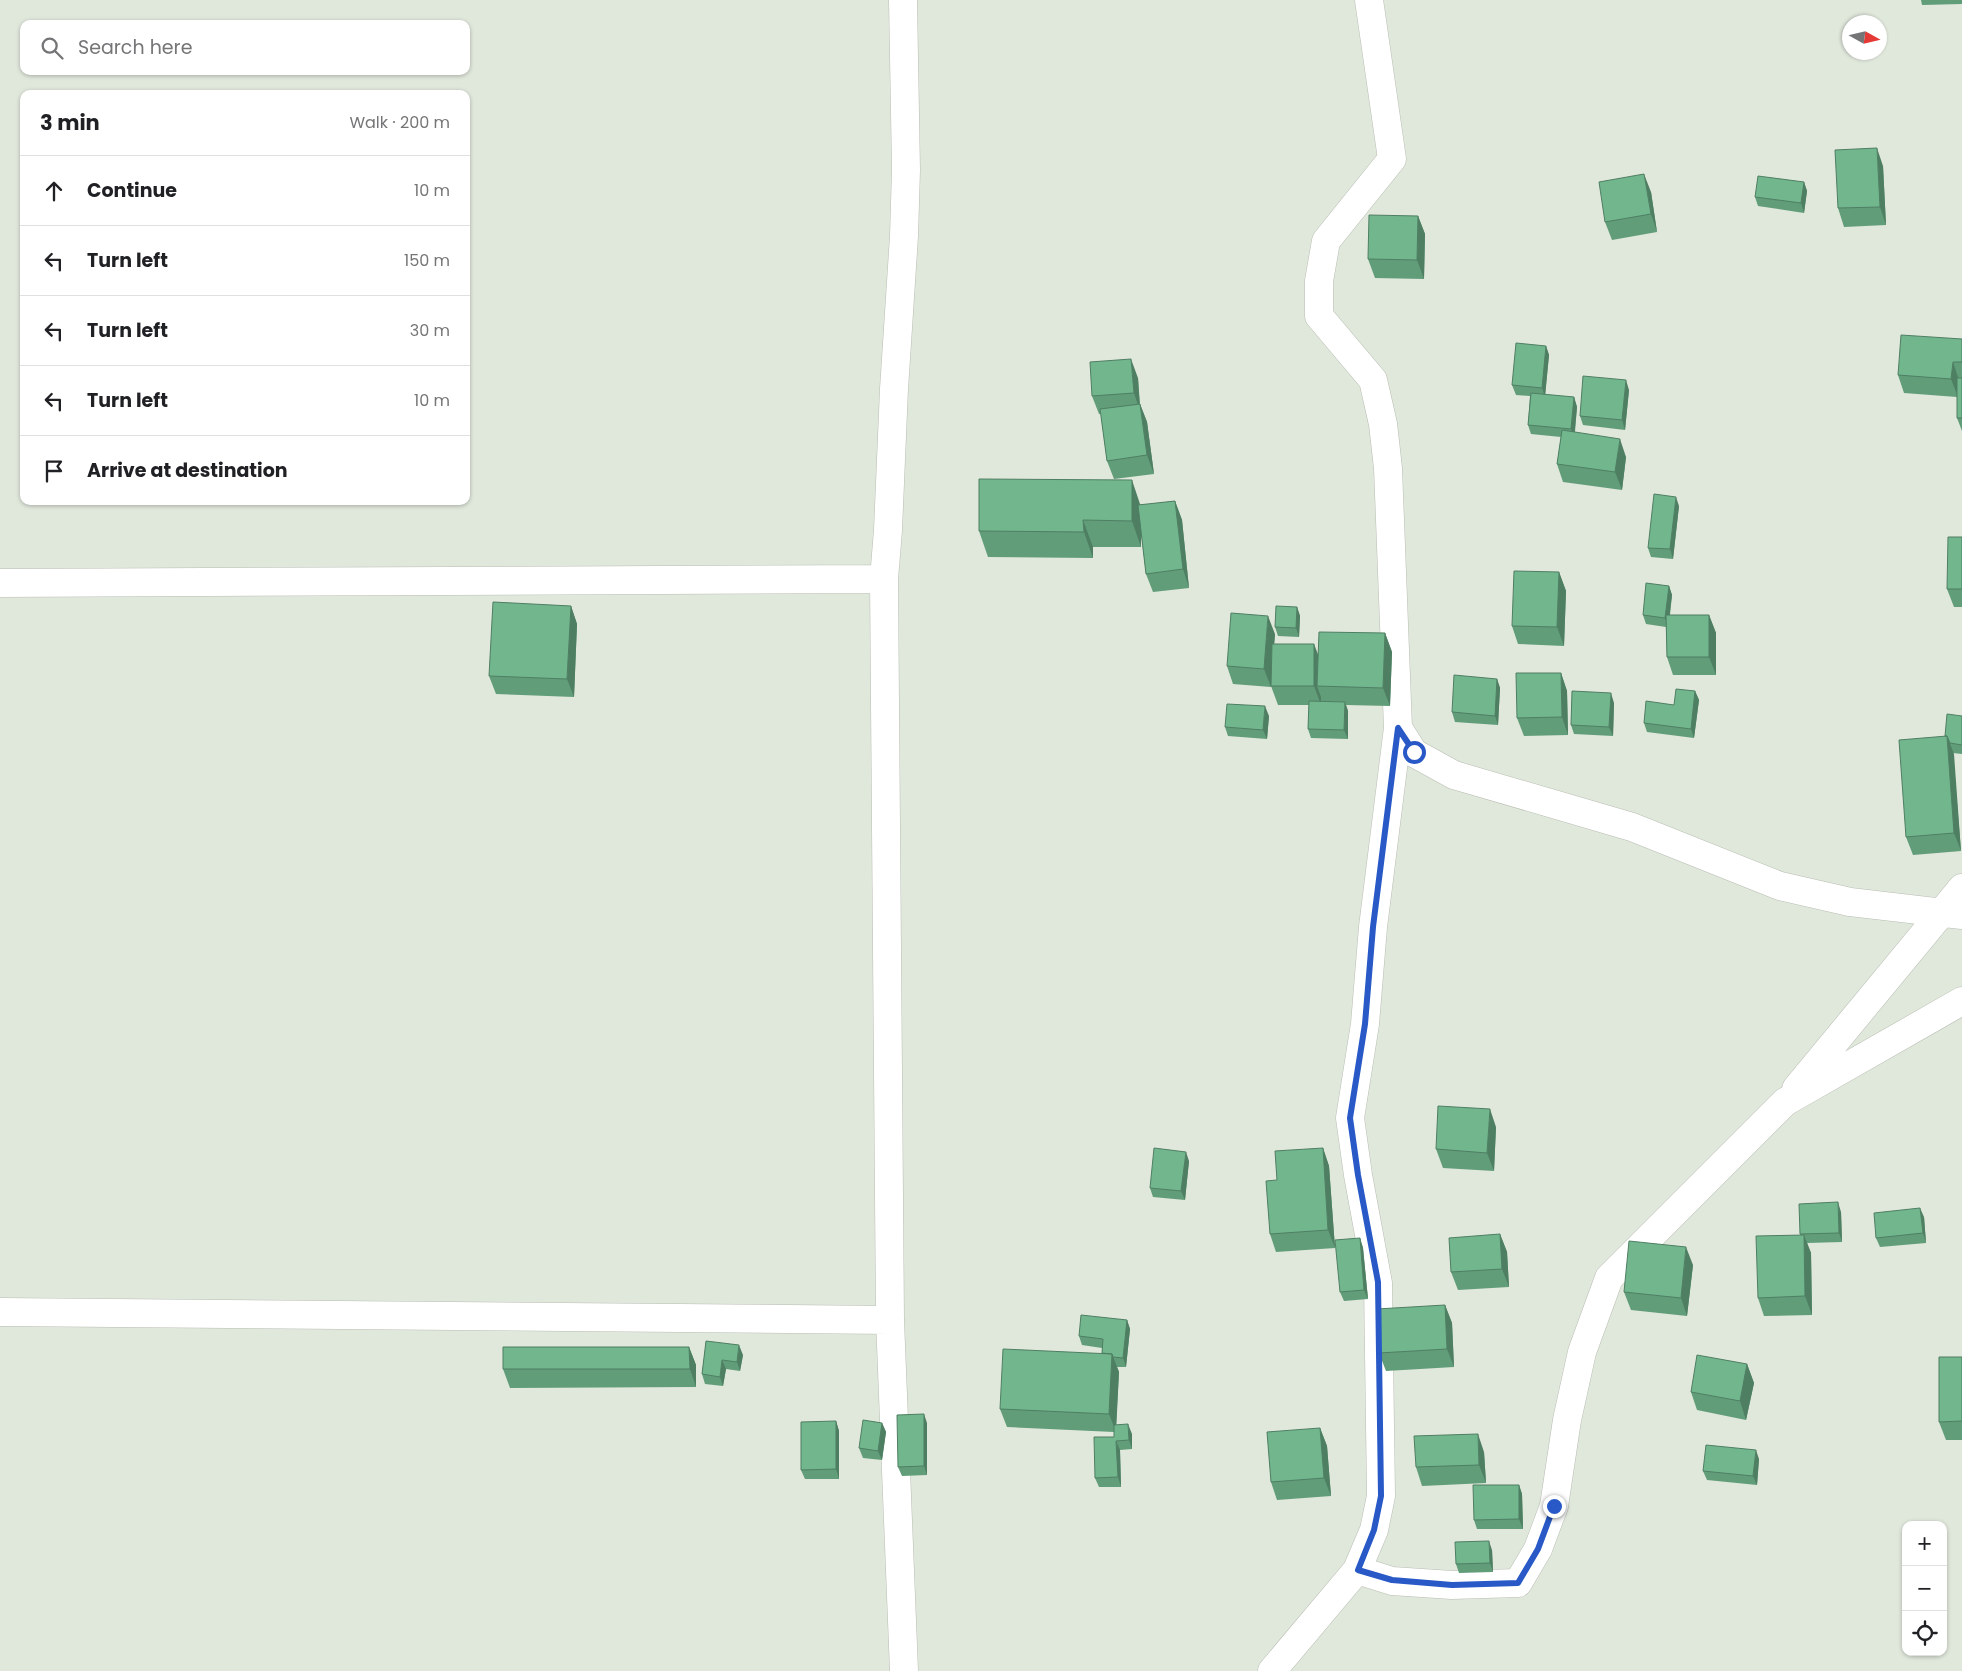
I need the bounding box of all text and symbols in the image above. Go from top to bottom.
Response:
north arrow [1842,15,1887,60]
search box [20,20,470,75]
icon: search [38,34,66,62]
text: Search here [78,34,192,61]
text: 3 min [40,108,100,137]
text: Walk · 200 m [349,111,450,134]
icon: ahead [40,177,68,205]
text: Continue [87,177,177,204]
text: 10 m [414,179,450,202]
icon: left [40,247,68,275]
text: Turn left [87,247,168,274]
text: 150 m [404,249,450,272]
icon: left [40,317,68,345]
text: Turn left [87,317,168,344]
text: 30 m [410,319,450,342]
icon: left [40,387,68,415]
text: Turn left [87,387,168,414]
text: 10 m [414,389,450,412]
icon: arrive [40,457,68,485]
text: Arrive at destination [87,457,288,484]
route start [1403,741,1426,764]
route end [1543,1495,1566,1518]
map controls [1902,1521,1947,1656]
button: + [1902,1521,1947,1566]
button: − [1902,1566,1947,1611]
button: locate [1902,1611,1947,1656]

